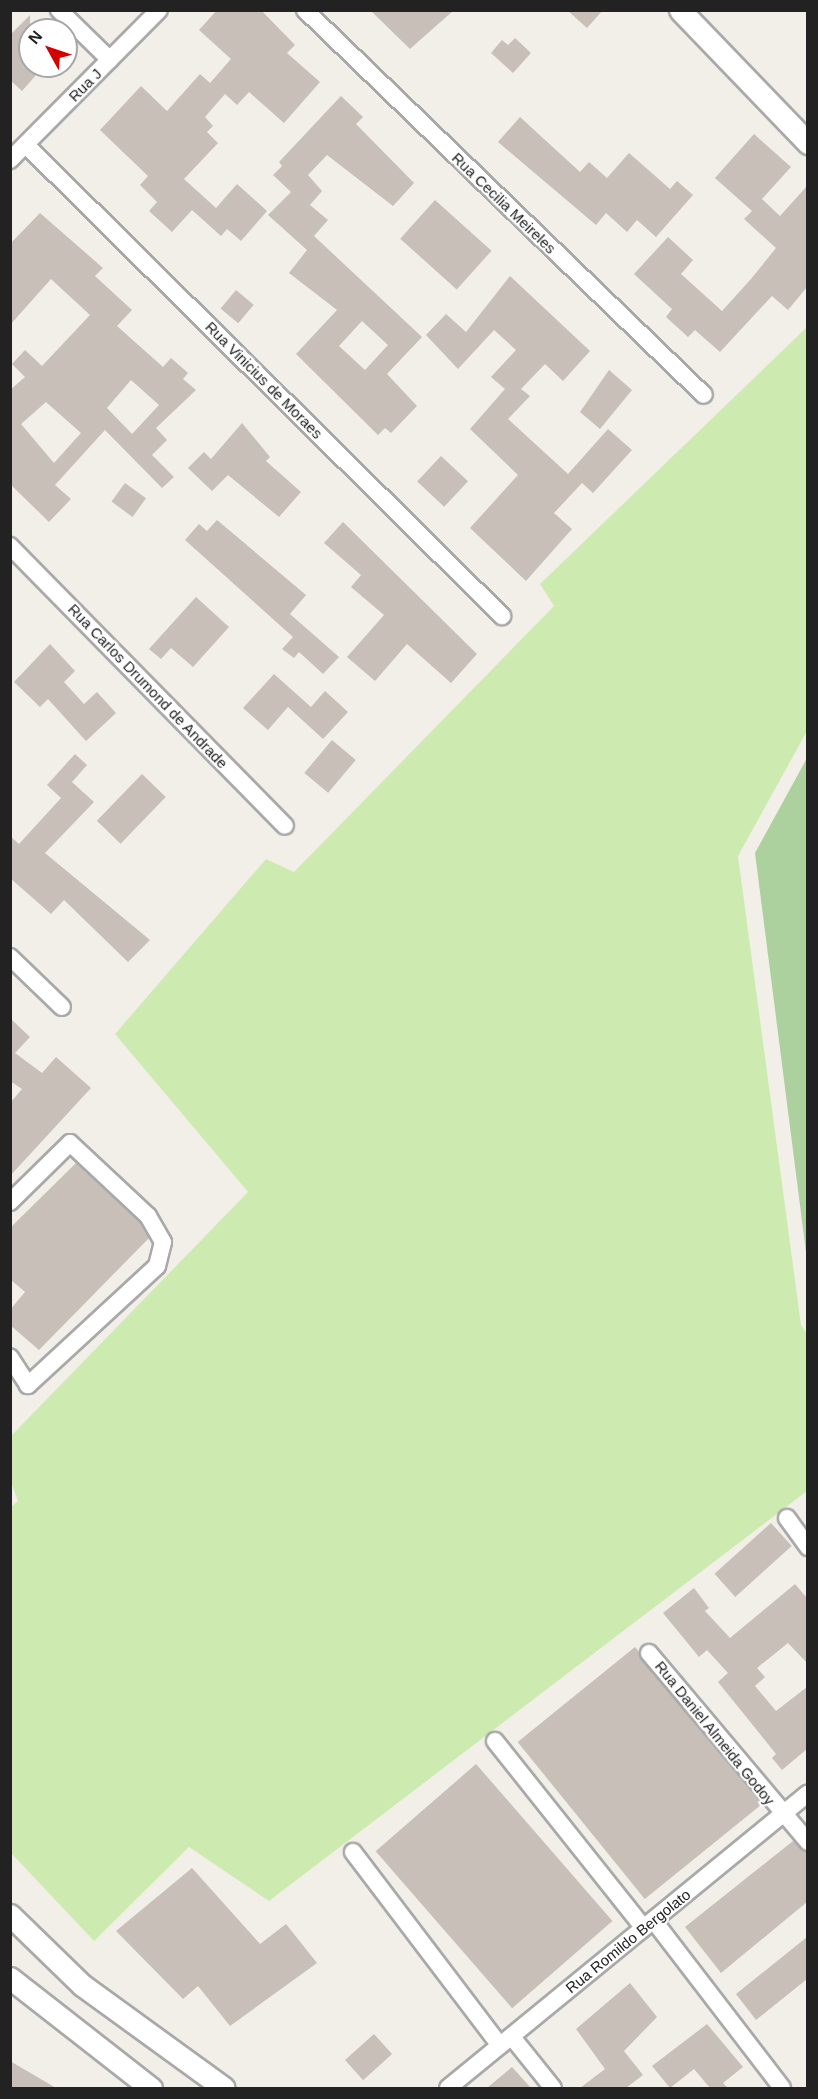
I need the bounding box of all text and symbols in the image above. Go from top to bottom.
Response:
north arrow [18,18,78,78]
text: N [25,28,46,47]
street label: Rua J [65,65,105,105]
street label: Rua Cecilia Meireles [448,149,560,257]
street label: Rua Vinicius de Moraes [202,318,326,442]
street label: Rua Carlos Drumond de Andrade [64,600,232,772]
street label: Rua Daniel Almeida Godoy [651,1657,779,1809]
street label: Rua Romildo Bergolato [562,1885,694,1997]

